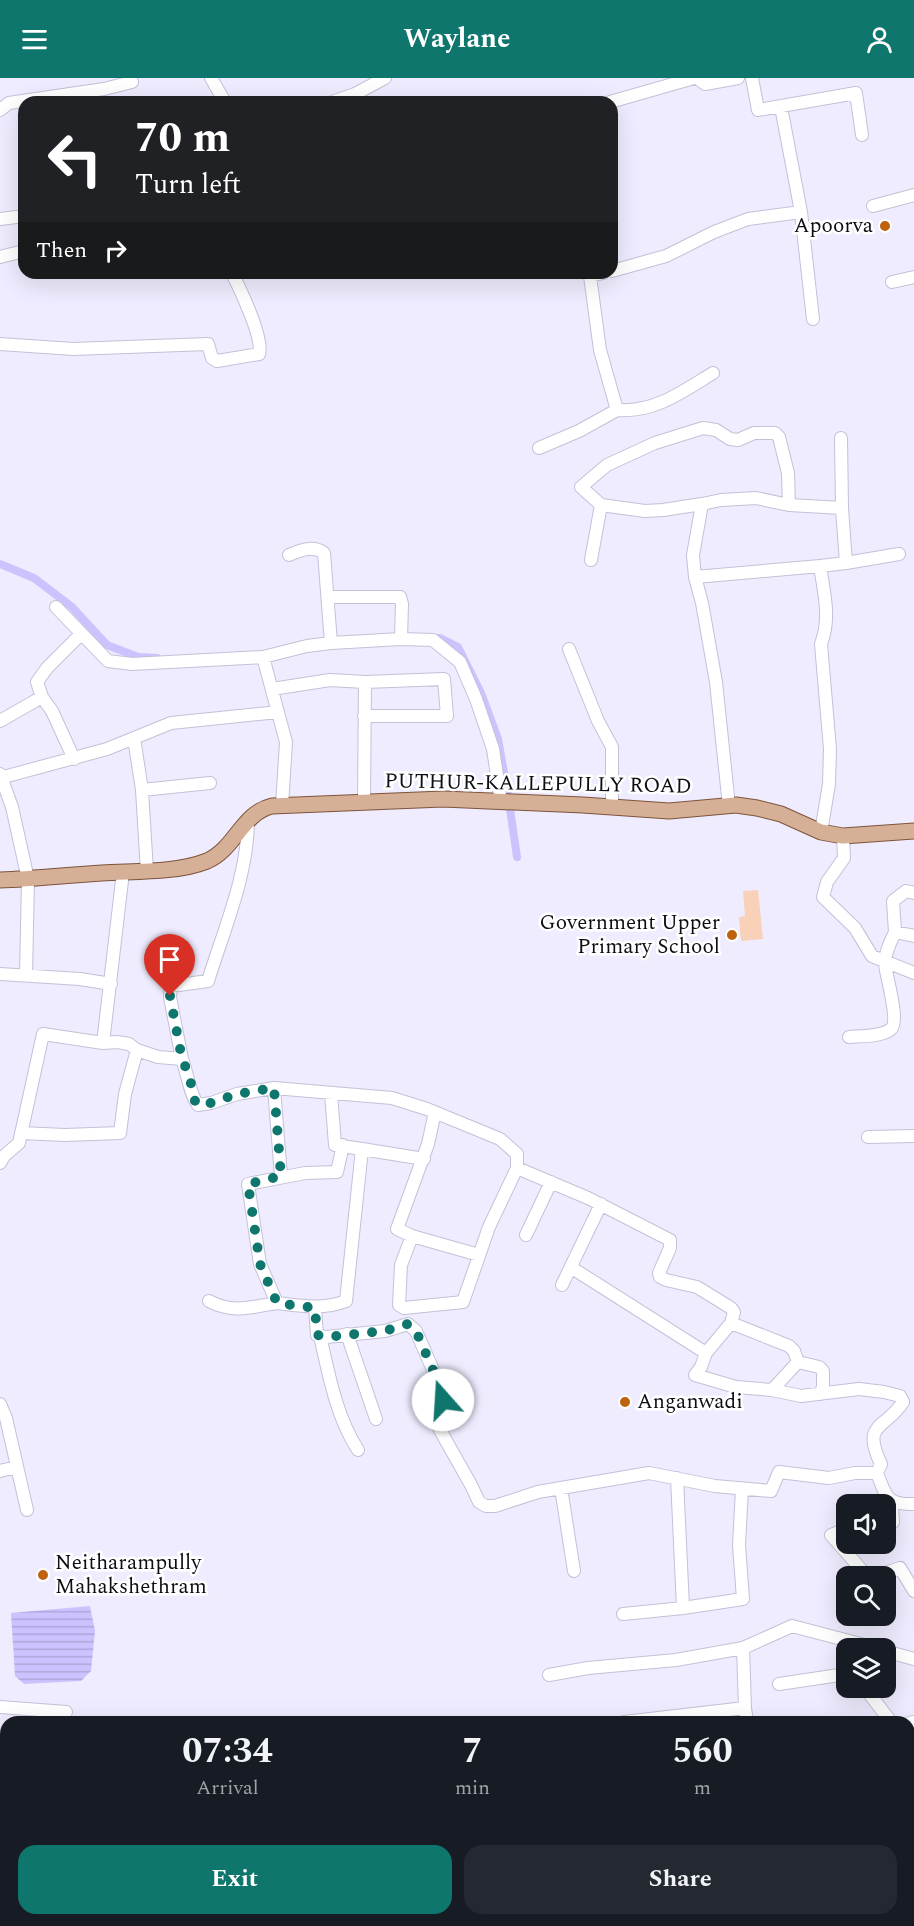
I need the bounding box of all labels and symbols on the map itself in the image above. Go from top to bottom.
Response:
place label: Apoorva [794,210,874,242]
marker: Apoorva [878,219,892,233]
street label: PUTHUR-KALLEPULLY ROAD [384,765,692,803]
place label: Government Upper Primary School [540,907,720,963]
marker: Government Upper Primary School [725,928,739,942]
pin [144,934,195,996]
position arrow [411,1368,475,1432]
place label: Anganwadi [637,1386,743,1418]
marker: Anganwadi [618,1395,632,1409]
place label: Neitharampully Mahakshethram [55,1547,207,1603]
marker: Neitharampully Mahakshethram [36,1568,50,1582]

